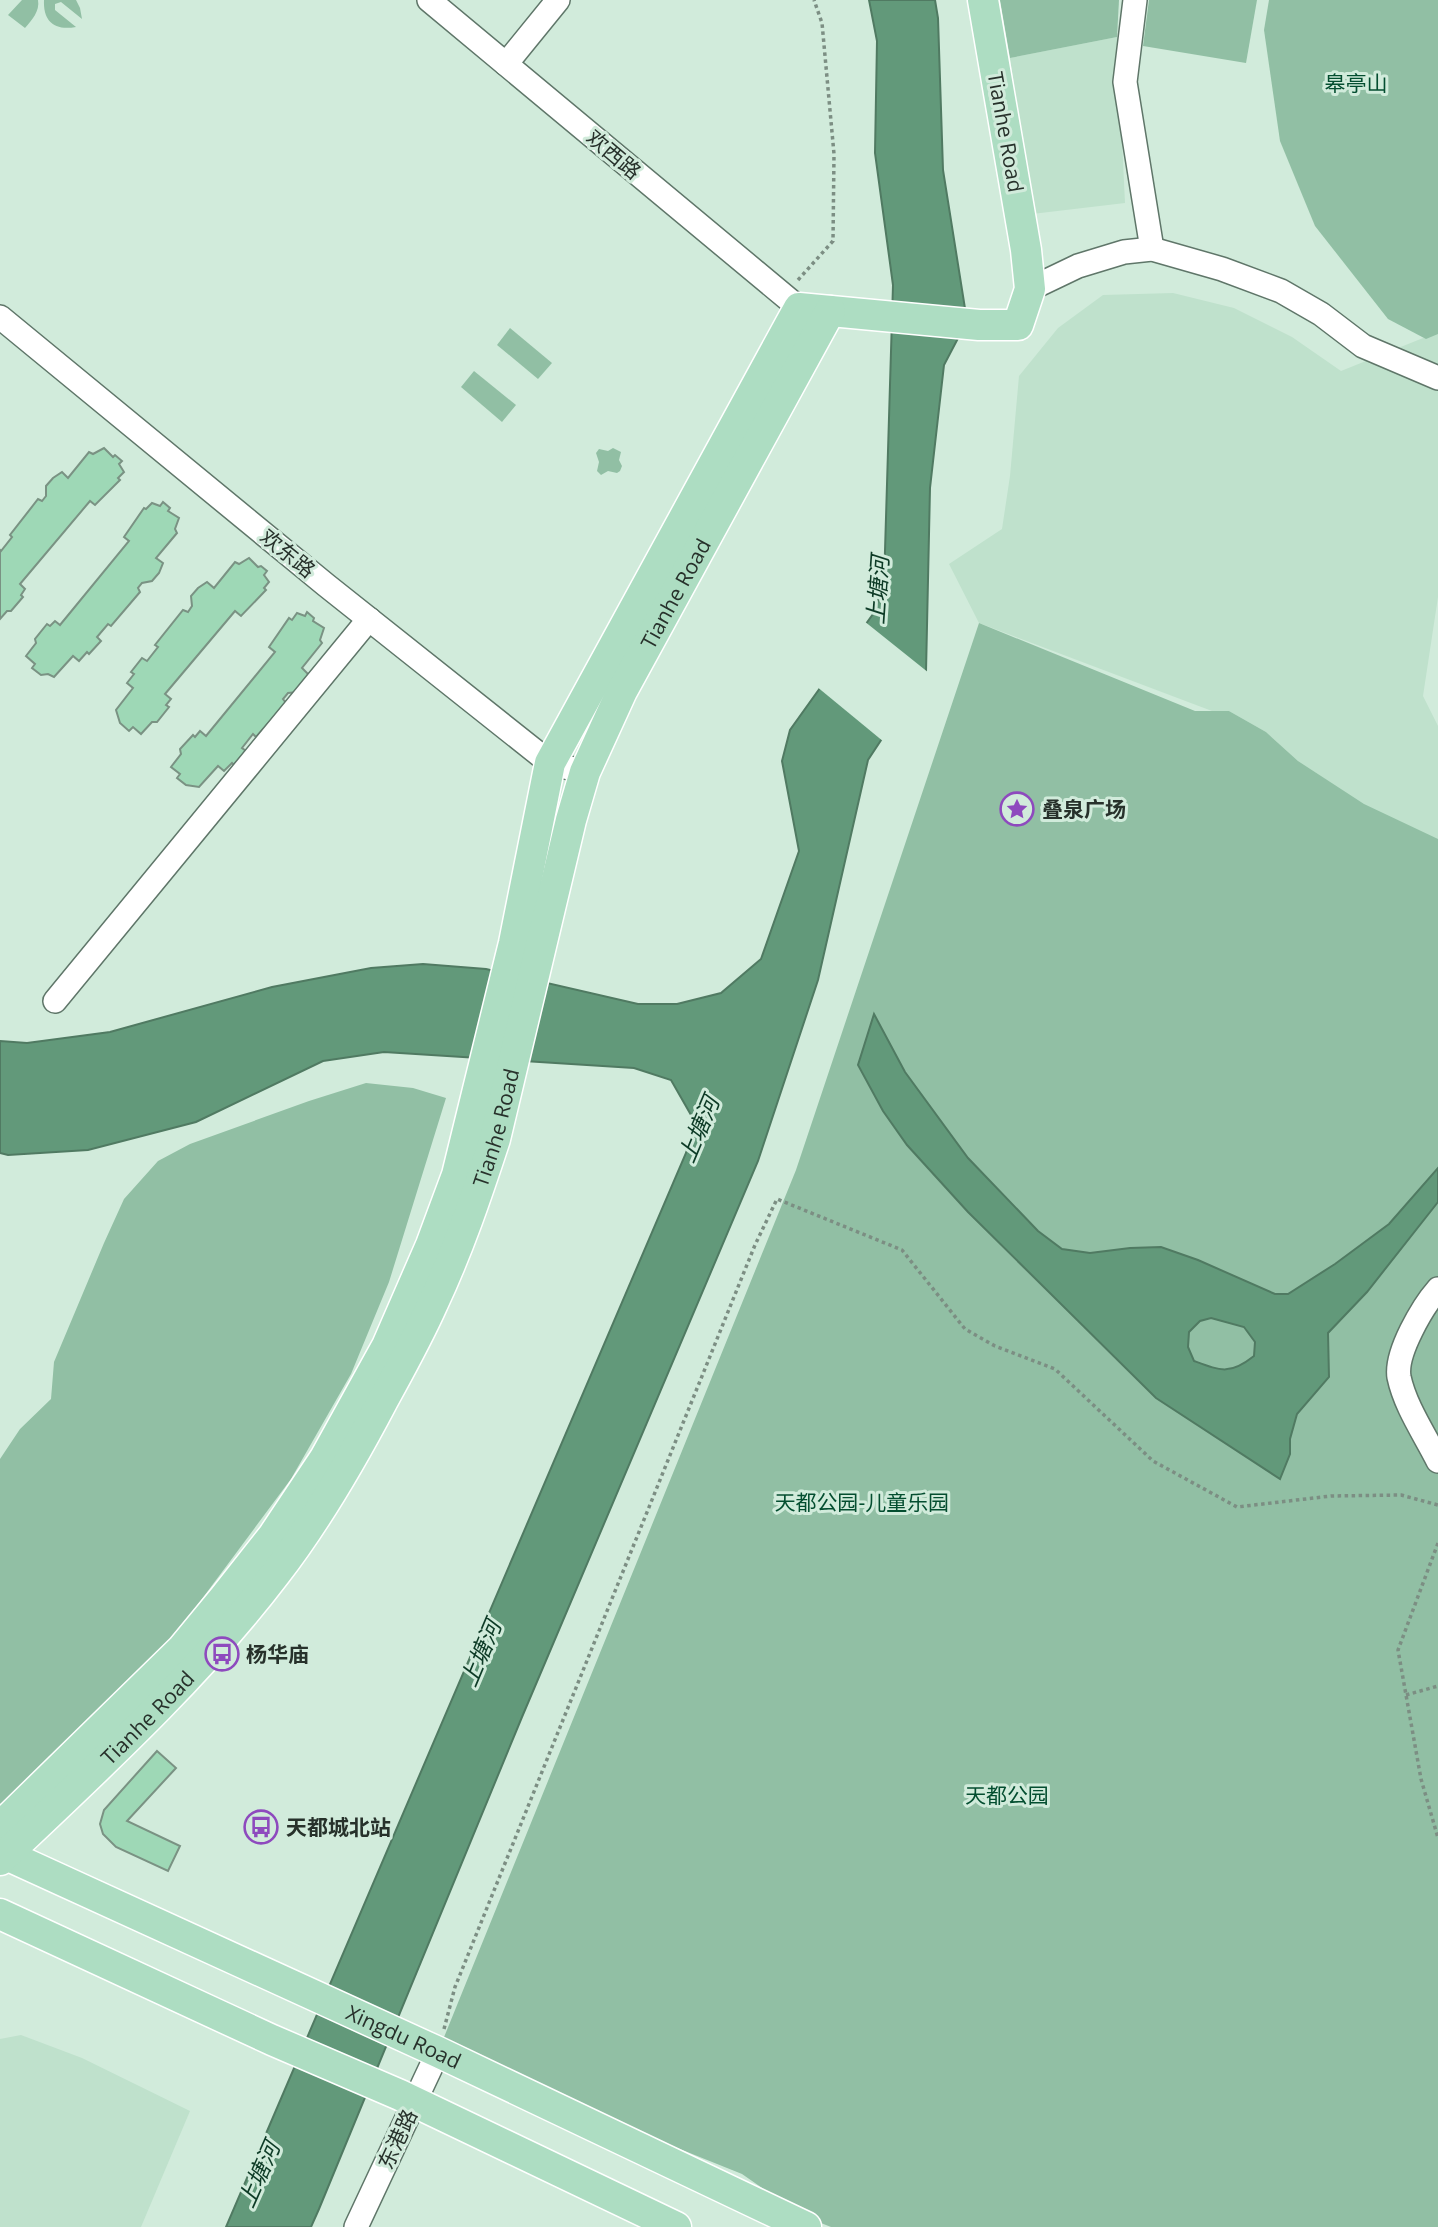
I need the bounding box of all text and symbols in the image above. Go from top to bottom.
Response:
park label: 皋亭山 [1325,69,1388,97]
street label: Tianhe Road [982,70,1030,194]
street label: 欢西路 [581,123,647,185]
street label: 欢东路 [255,522,321,584]
street label: Tianhe Road [634,533,717,654]
water label: 上塘河 [859,550,896,626]
place icon: 叠泉广场 [998,790,1036,828]
place label: 叠泉广场 [1042,795,1126,823]
street label: Tianhe Road [466,1066,525,1191]
water label: 上塘河 [670,1087,728,1167]
park label: 天都公园-儿童乐园 [775,1488,949,1516]
water label: 上塘河 [452,1611,510,1691]
bus stop icon: 杨华庙 [203,1635,241,1673]
place label: 杨华庙 [246,1640,309,1668]
street label: Tianhe Road [95,1664,200,1771]
park label: 天都公园 [965,1781,1049,1809]
bus stop icon: 天都城北站 [242,1808,280,1846]
place label: 天都城北站 [286,1813,391,1841]
street label: Xingdu Road [342,1998,466,2075]
street label: 东港路 [371,2105,423,2173]
water label: 上塘河 [229,2132,288,2212]

